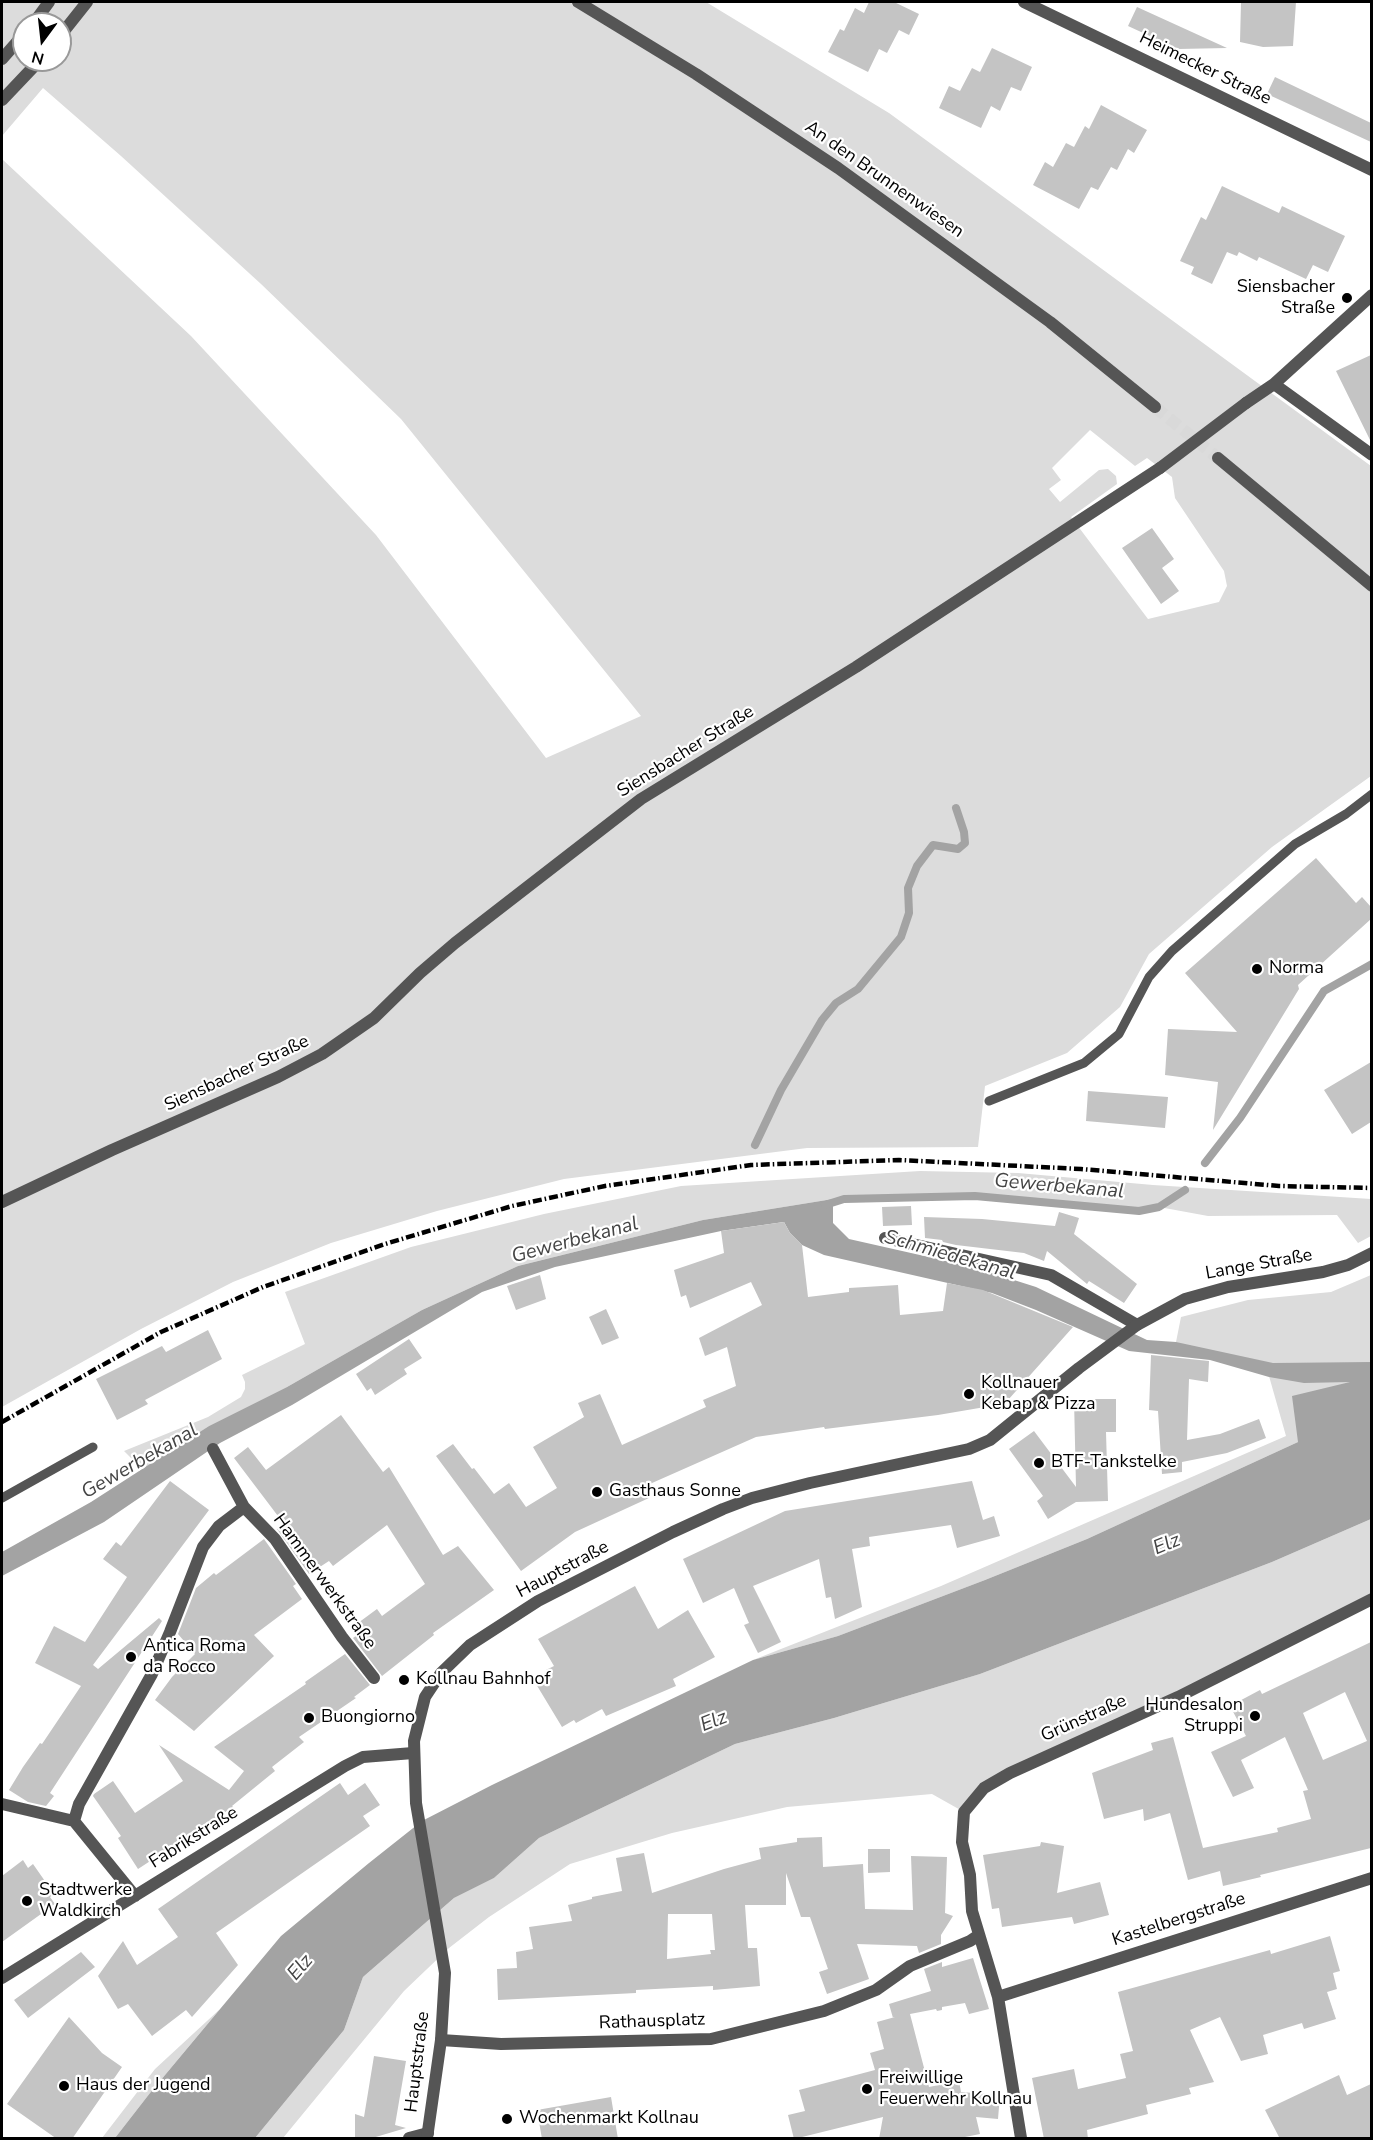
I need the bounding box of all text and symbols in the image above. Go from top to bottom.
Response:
north arrow [12,12,72,72]
street label: Heimecker Straße [1136,28,1274,110]
text: N [29,45,46,70]
street label: An den Brunnenwiesen [800,117,968,243]
place label: Siensbacher Straße [1237,277,1335,320]
marker: Siensbacher Straße [1340,291,1354,305]
street label: Siensbacher Straße [614,701,758,803]
place label: Norma [1269,958,1324,980]
marker: Norma [1250,962,1264,976]
street label: Siensbacher Straße [161,1031,313,1117]
water label: Gewerbekanal [993,1169,1125,1205]
water label: Gewerbekanal [509,1213,641,1269]
water label: Schmiedekanal [881,1226,1019,1286]
street label: Lange Straße [1204,1245,1314,1285]
place label: Kollnauer Kebap & Pizza [981,1373,1096,1416]
marker: Kollnauer Kebap & Pizza [962,1387,976,1401]
water label: Gewerbekanal [78,1419,202,1505]
place label: BTF-Tankstelke [1051,1452,1176,1474]
marker: BTF-Tankstelke [1032,1456,1046,1470]
place label: Gasthaus Sonne [609,1481,741,1503]
marker: Gasthaus Sonne [590,1485,604,1499]
street label: Hammerwerkstraße [268,1510,380,1654]
water label: Elz [1150,1529,1184,1561]
street label: Hauptstraße [513,1537,613,1603]
place label: Antica Roma da Rocco [143,1636,246,1678]
marker: Antica Roma da Rocco [124,1650,138,1664]
place label: Kollnau Bahnhof [416,1669,550,1691]
marker: Kollnau Bahnhof [397,1673,411,1687]
street label: Grünstraße [1038,1691,1130,1747]
place label: Hundesalon Struppi [1145,1695,1243,1738]
water label: Elz [697,1706,731,1738]
place label: Buongiorno [321,1707,415,1729]
marker: Hundesalon Struppi [1248,1709,1262,1723]
marker: Buongiorno [302,1711,316,1725]
street label: Fabrikstraße [146,1802,242,1874]
place label: Stadtwerke Waldkirch [39,1880,132,1922]
street label: Kastelbergstraße [1110,1888,1248,1952]
marker: Stadtwerke Waldkirch [20,1894,34,1908]
water label: Elz [283,1950,319,1986]
street label: Rathausplatz [598,2009,706,2035]
street label: Hauptstraße [401,2010,435,2114]
place label: Freiwillige Feuerwehr Kollnau [879,2068,1032,2110]
place label: Haus der Jugend [76,2075,211,2097]
marker: Haus der Jugend [57,2079,71,2093]
marker: Freiwillige Feuerwehr Kollnau [860,2082,874,2096]
place label: Wochenmarkt Kollnau [519,2108,699,2130]
marker: Wochenmarkt Kollnau [500,2112,514,2126]

